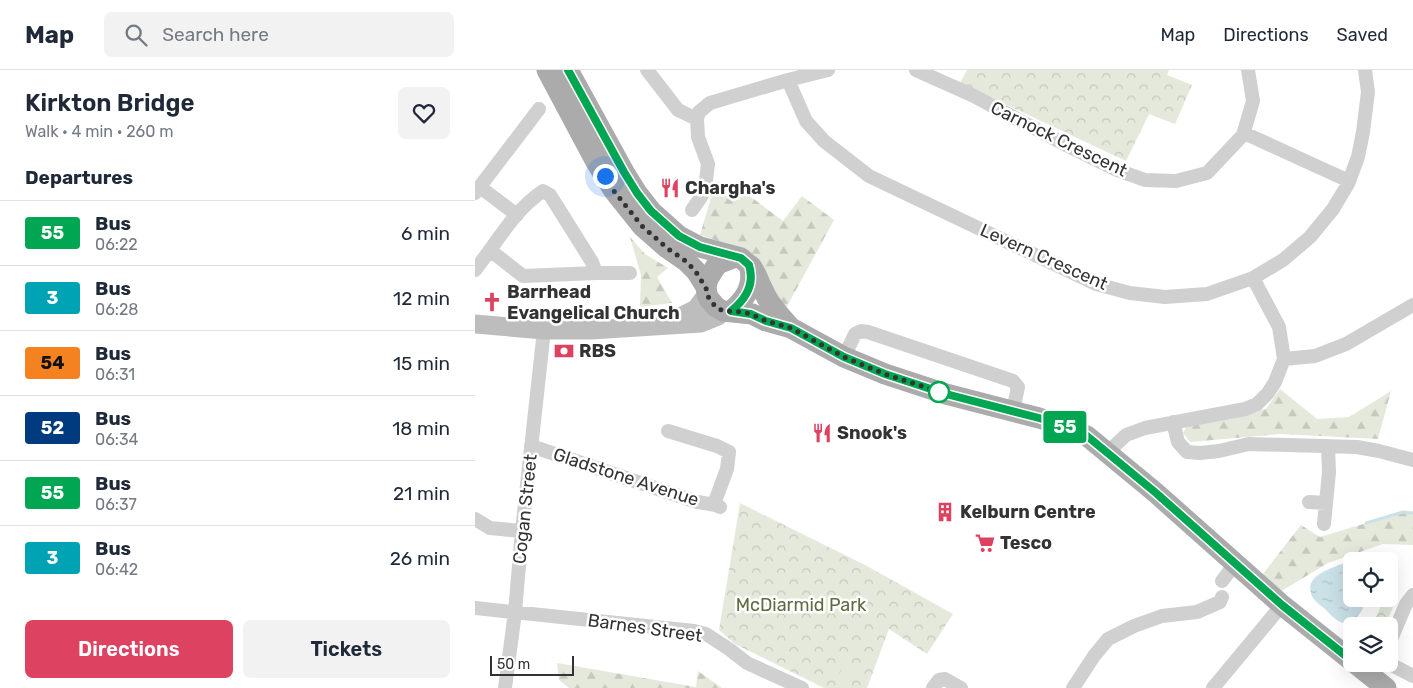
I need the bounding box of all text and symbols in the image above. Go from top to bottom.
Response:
search box [104,12,454,57]
text: Map [25,21,74,49]
icon: search [122,21,150,49]
text: Search here [162,23,269,46]
text: Map [1160,24,1195,46]
text: Directions [1223,24,1309,46]
text: Saved [1337,24,1388,46]
button: heart [398,87,450,139]
text: Kirkton Bridge [25,89,195,117]
street label: Carnock Crescent [987,96,1131,182]
text: Walk · 4 min · 260 m [25,122,174,141]
your location [593,164,618,189]
text: Departures [25,166,133,189]
restaurant icon: Chargha's [659,177,681,199]
place label: Chargha's [685,177,775,199]
text: Bus [95,212,131,235]
street label: Levern Crescent [977,219,1111,295]
text: 55 [41,222,64,244]
text: 6 min [401,222,450,245]
text: 06:22 [95,235,138,254]
text: Bus [95,277,131,300]
place label: Barrhead Evangelical Church [507,281,680,324]
text: 3 [47,287,58,309]
text: 12 min [393,287,450,310]
church icon: Barrhead Evangelical Church [481,291,503,313]
text: 06:28 [95,300,138,319]
bank icon: RBS [553,340,575,362]
place label: RBS [579,340,616,362]
text: Bus [95,342,131,365]
text: 54 [41,352,64,374]
text: 15 min [393,352,450,375]
text: 06:31 [95,365,135,384]
unlabelled marker [928,381,950,403]
text: Bus [95,407,131,430]
line badge: 55 [1043,411,1087,443]
text: 55 [1053,416,1077,438]
text: 52 [41,417,64,439]
text: 18 min [392,417,450,440]
restaurant icon: Snook's [811,422,833,444]
place label: Snook's [837,422,907,444]
text: 06:34 [95,430,138,449]
street label: Gladstone Avenue [550,443,702,511]
street label: Cogan Street [508,453,542,565]
text: Bus [95,472,131,495]
text: 55 [41,482,64,504]
text: 21 min [393,482,450,505]
text: 06:37 [95,495,137,514]
building icon: Kelburn Centre [934,501,956,523]
place label: Kelburn Centre [960,501,1096,523]
supermarket icon: Tesco [974,532,996,554]
place label: Tesco [1000,532,1052,554]
text: Bus [95,537,131,560]
text: 3 [47,547,58,569]
text: 26 min [390,547,450,570]
map controls [1343,552,1398,672]
button: locate [1343,552,1398,607]
text: 06:42 [95,560,138,579]
park label: McDiarmid Park [736,594,867,616]
street label: Barnes Street [586,609,704,647]
button: layers [1343,617,1398,672]
button: Directions [25,620,233,678]
button: Tickets [243,620,450,678]
scale bar [490,653,574,676]
text: 50 m [497,656,530,673]

